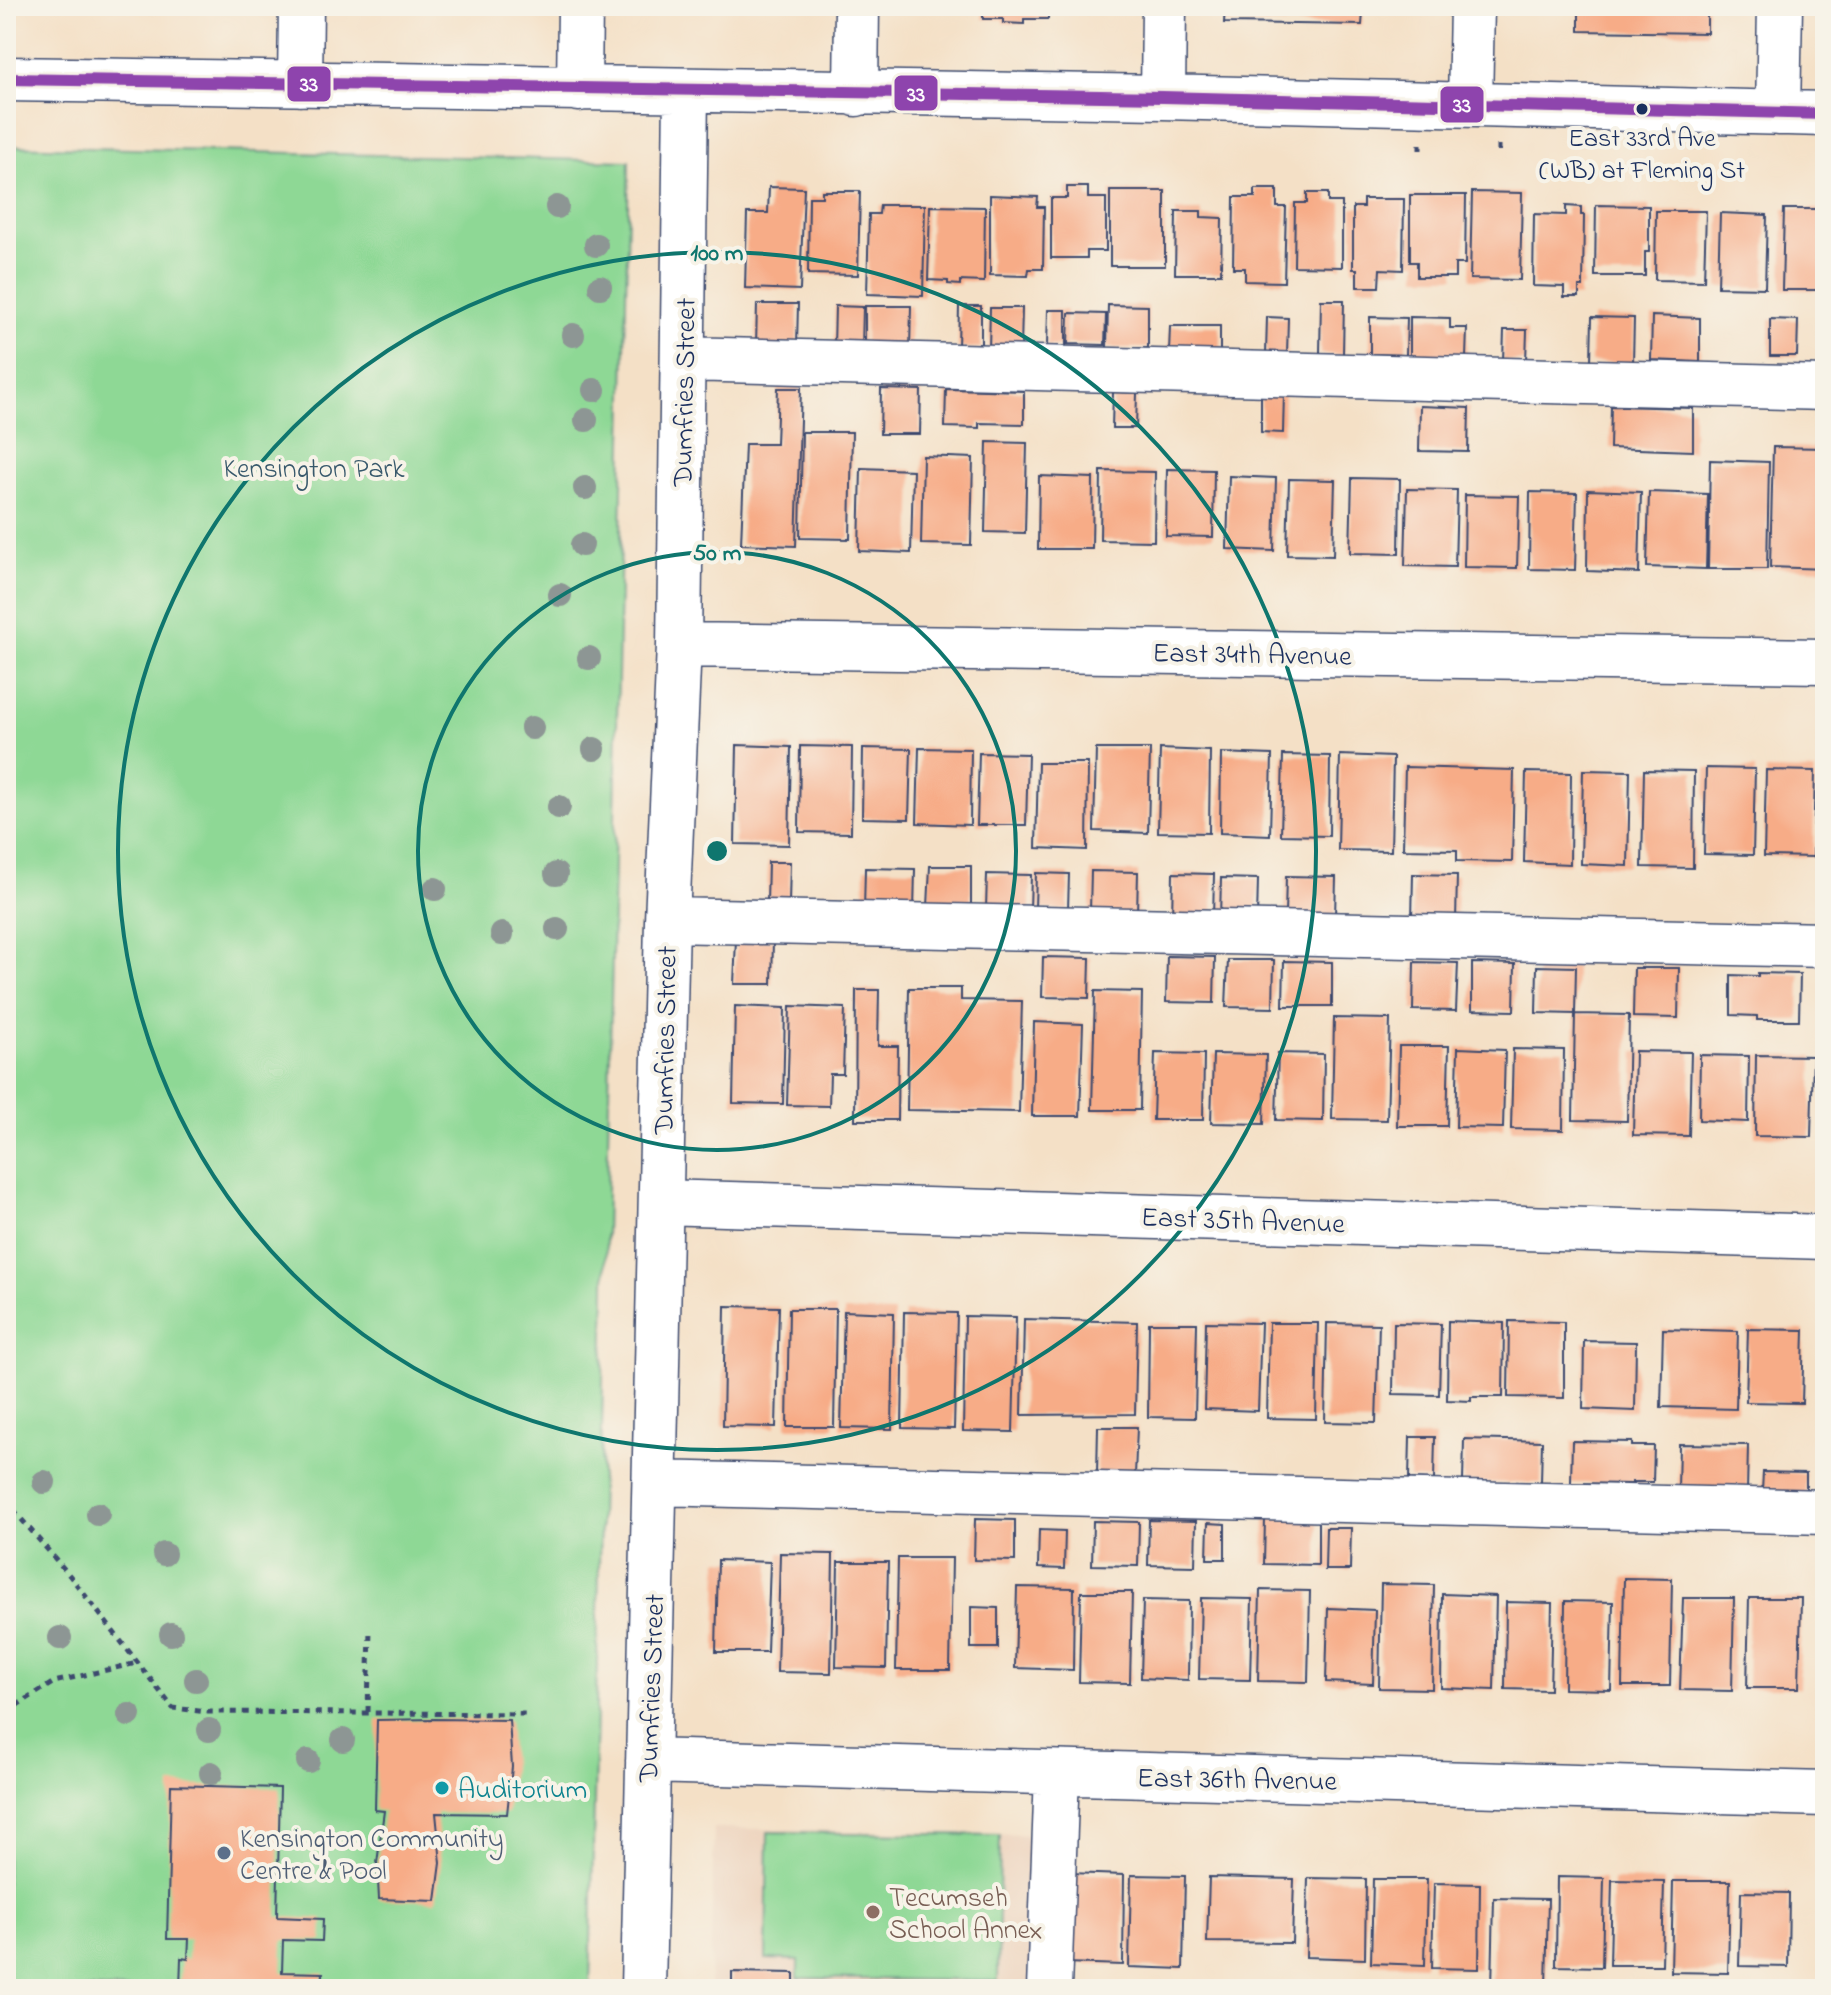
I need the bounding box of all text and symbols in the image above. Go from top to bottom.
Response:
line badge: 33 [286,65,332,103]
text: 33 [299,70,318,102]
line badge: 33 [893,74,939,112]
text: 33 [906,80,925,112]
line badge: 33 [1439,85,1485,124]
text: 33 [1452,91,1471,123]
marker: East 33rd Ave (WB) at Fleming St [1634,101,1650,117]
place label: East 33rd Ave (WB) at Fleming St [1539,121,1745,191]
text: 100 m [691,237,744,272]
street label: Dumfries Street [664,297,709,488]
park label: Kensington Park [224,450,405,491]
text: 50 m [693,537,742,572]
street label: East 34th Avenue [1152,634,1352,679]
centre of rings [703,837,731,865]
street label: Dumfries Street [645,945,690,1136]
street label: East 35th Avenue [1140,1198,1346,1247]
street label: Dumfries Street [630,1593,677,1784]
street label: East 36th Avenue [1137,1759,1338,1804]
place label: Auditorium [458,1771,587,1812]
marker: Auditorium [433,1779,451,1797]
place label: Kensington Community Centre & Pool [240,1820,504,1893]
marker: Kensington Community Centre & Pool [215,1844,233,1862]
place label: Tecumseh School Annex [889,1879,1043,1952]
marker: Tecumseh School Annex [864,1903,882,1921]

